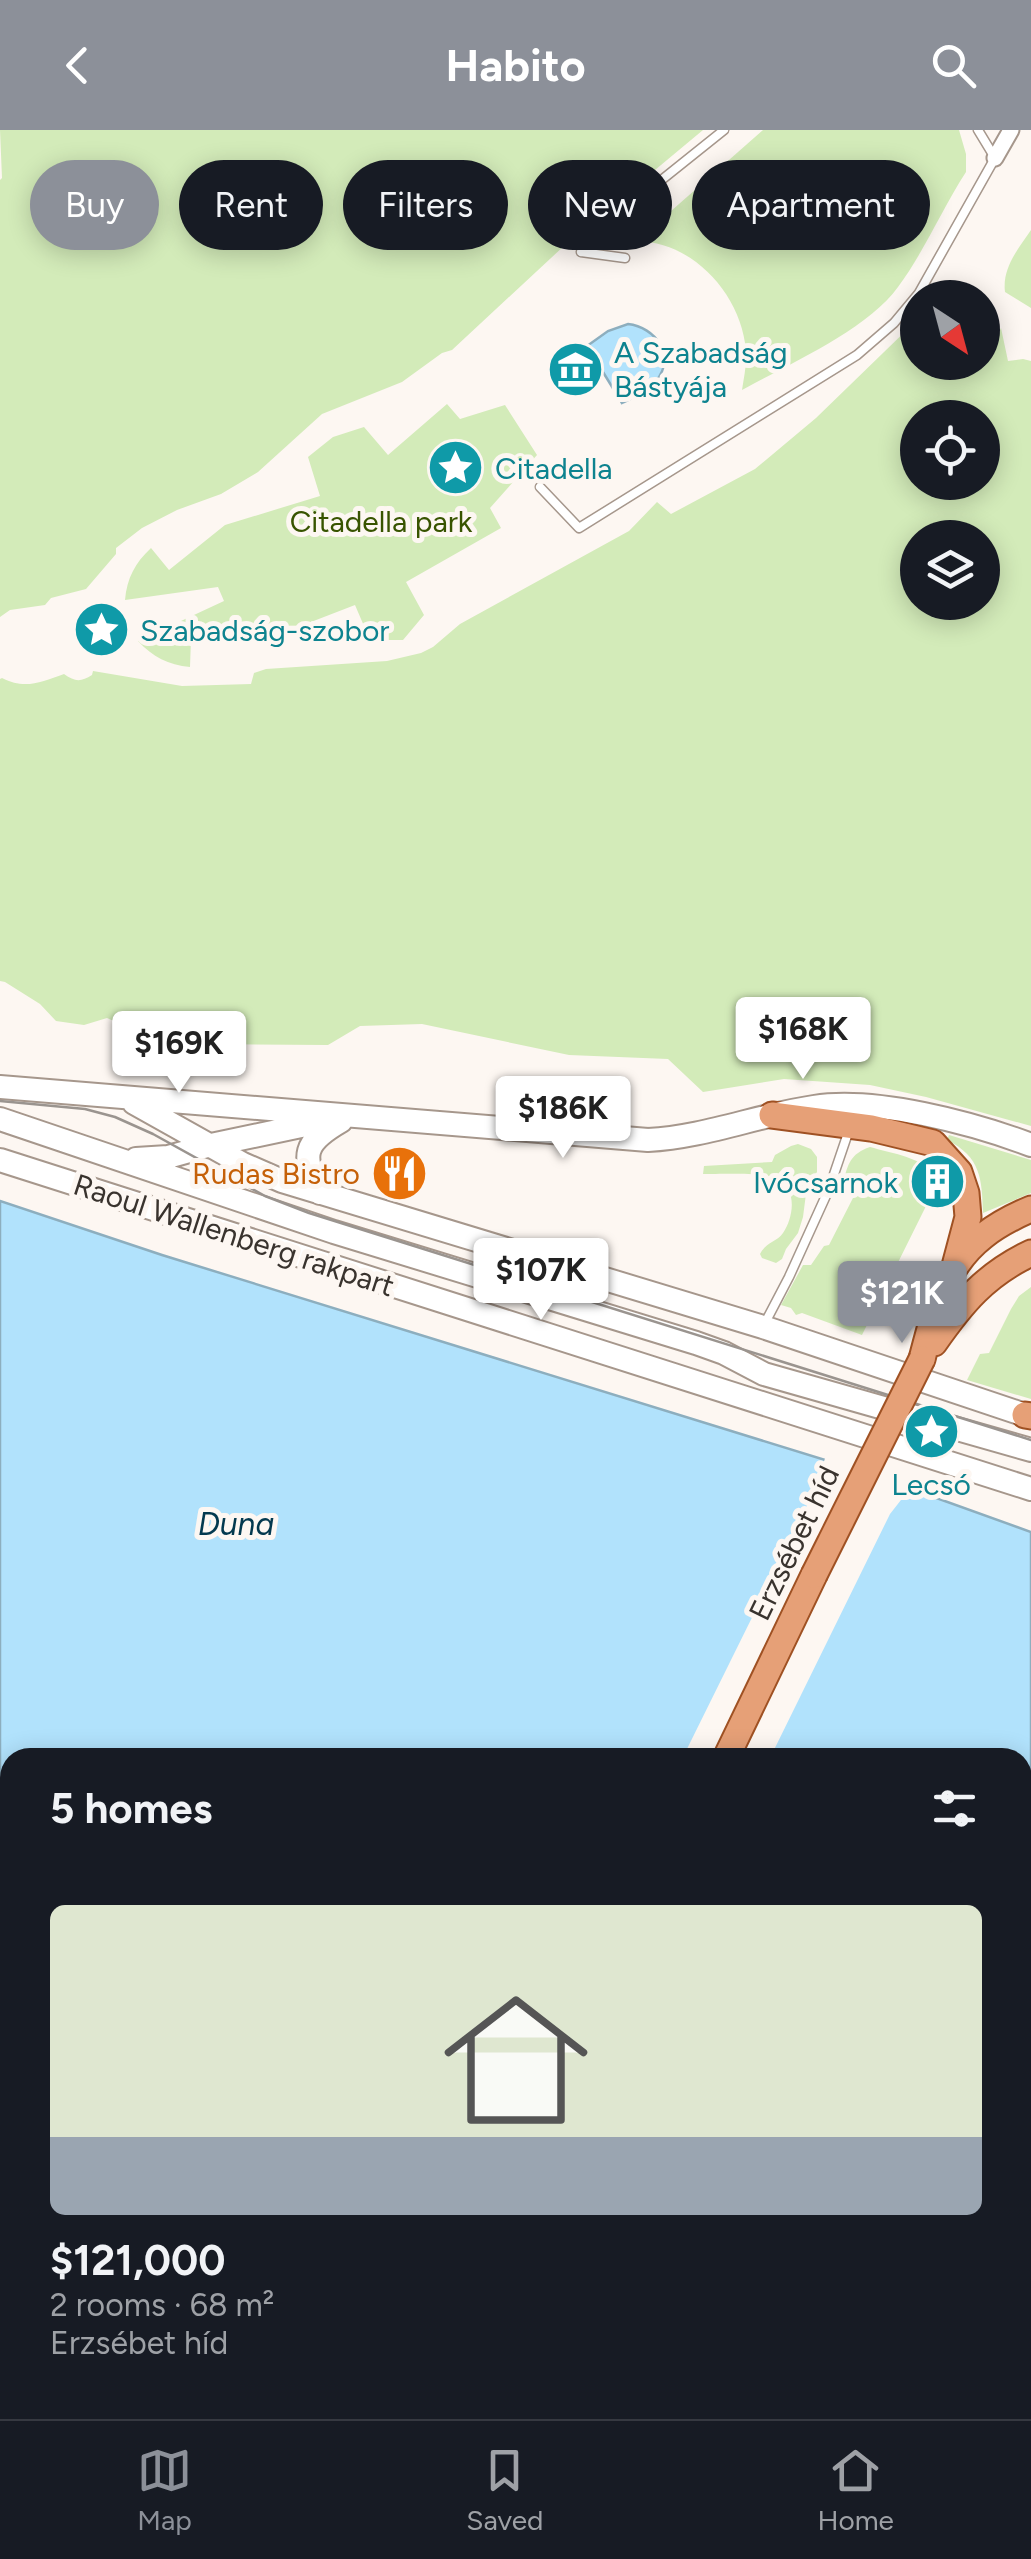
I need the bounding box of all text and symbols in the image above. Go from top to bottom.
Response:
icon: back [50,38,105,93]
text: Habito [445,38,586,92]
icon: search [926,38,981,93]
chip: Buy [30,160,159,250]
chip: Rent [179,160,323,250]
chip: Filters [343,160,508,250]
chip: New [528,160,672,250]
chip: Apartment [692,160,930,250]
north arrow [900,280,1000,380]
map controls [900,280,1000,620]
place label: A Szabadság Bástyája [614,334,788,405]
museum icon: A Szabadság Bástyája [545,339,605,399]
button: locate [900,400,1000,500]
place icon: Citadella [426,438,486,498]
place label: Citadella [495,450,613,487]
park label: Citadella park [290,503,473,540]
button: layers [900,520,1000,620]
place icon: Szabadság-szobor [71,600,131,660]
place label: Szabadság-szobor [140,612,390,649]
pin: $168K [733,997,873,1082]
text: $168K [758,1010,848,1048]
pin: $169K [109,1011,249,1096]
text: $169K [134,1024,224,1062]
pin: $186K [493,1076,633,1161]
text: $186K [518,1089,608,1127]
restaurant icon: Rudas Bistro [369,1143,429,1203]
building icon: Ivócsarnok [907,1152,967,1212]
place label: Rudas Bistro [192,1155,360,1192]
place label: Ivócsarnok [753,1164,898,1201]
street label: Raoul Wallenberg rakpart [69,1166,399,1304]
pin: $107K [471,1238,611,1323]
text: $107K [495,1251,587,1289]
pin: $121K [832,1261,972,1346]
text: $121K [860,1274,944,1312]
place icon: Lecsó [901,1402,961,1462]
street label: Erzsébet híd [741,1460,847,1626]
place label: Lecsó [891,1466,971,1503]
water label: Duna [198,1505,274,1543]
icon: filters [927,1781,982,1836]
text: 5 homes [50,1783,212,1834]
icon: home [426,1970,606,2150]
text: $121,000 [50,2235,225,2286]
text: 2 rooms · 68 m² [50,2286,274,2324]
text: Erzsébet híd [50,2324,228,2362]
tab: Map [137,2443,192,2537]
tab: Saved [466,2443,543,2537]
tab: Home [818,2443,894,2537]

